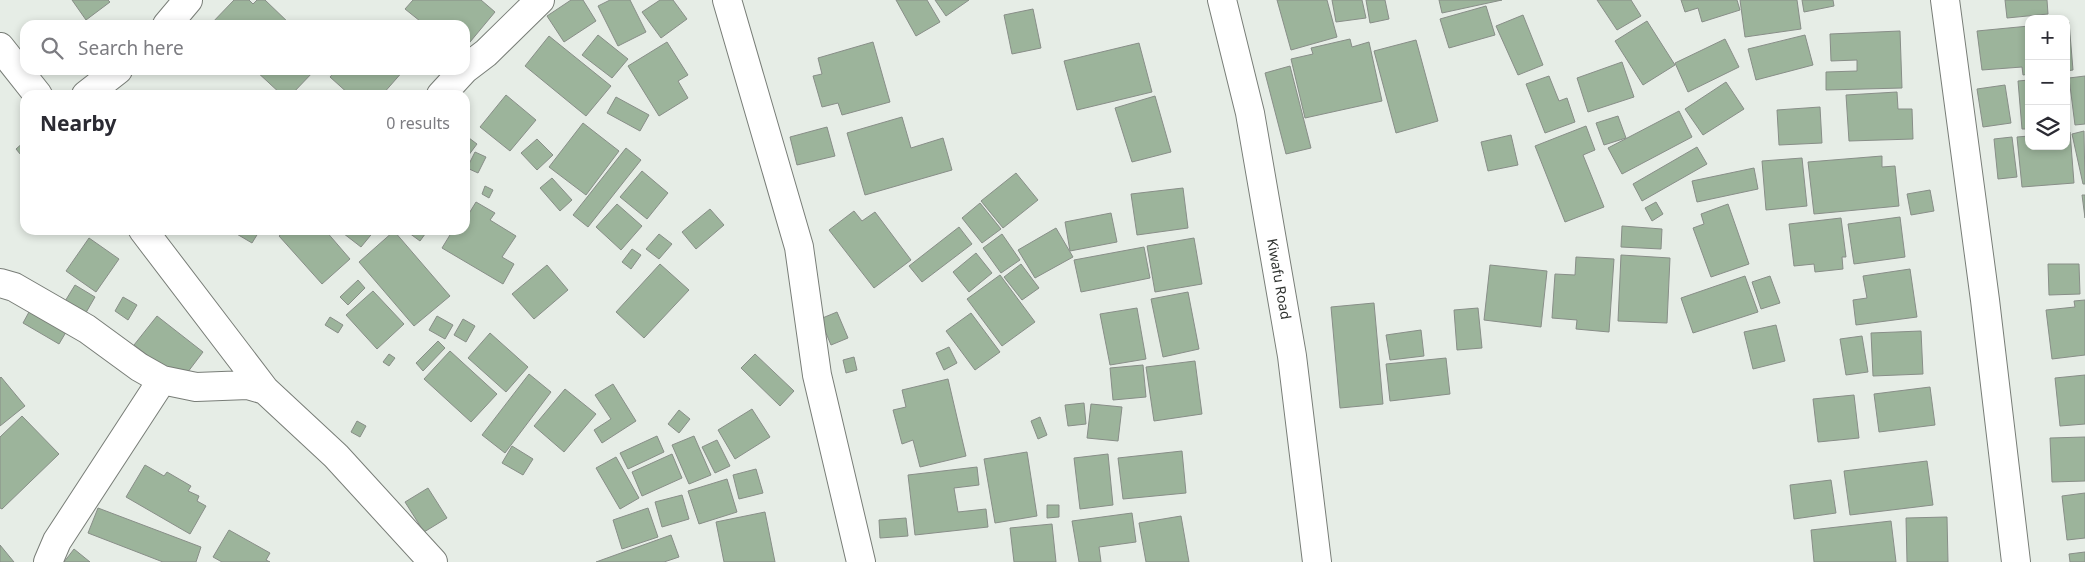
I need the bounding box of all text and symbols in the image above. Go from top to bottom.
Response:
map controls [2025,15,2070,150]
button: + [2025,15,2070,60]
search box [20,20,470,75]
icon: search [38,34,66,62]
text: Search here [78,35,184,61]
button: − [2025,60,2070,105]
button: layers [2025,105,2070,150]
text: Nearby [40,109,116,137]
text: 0 results [386,112,450,134]
street label: Kiwafu Road [1263,237,1296,321]

